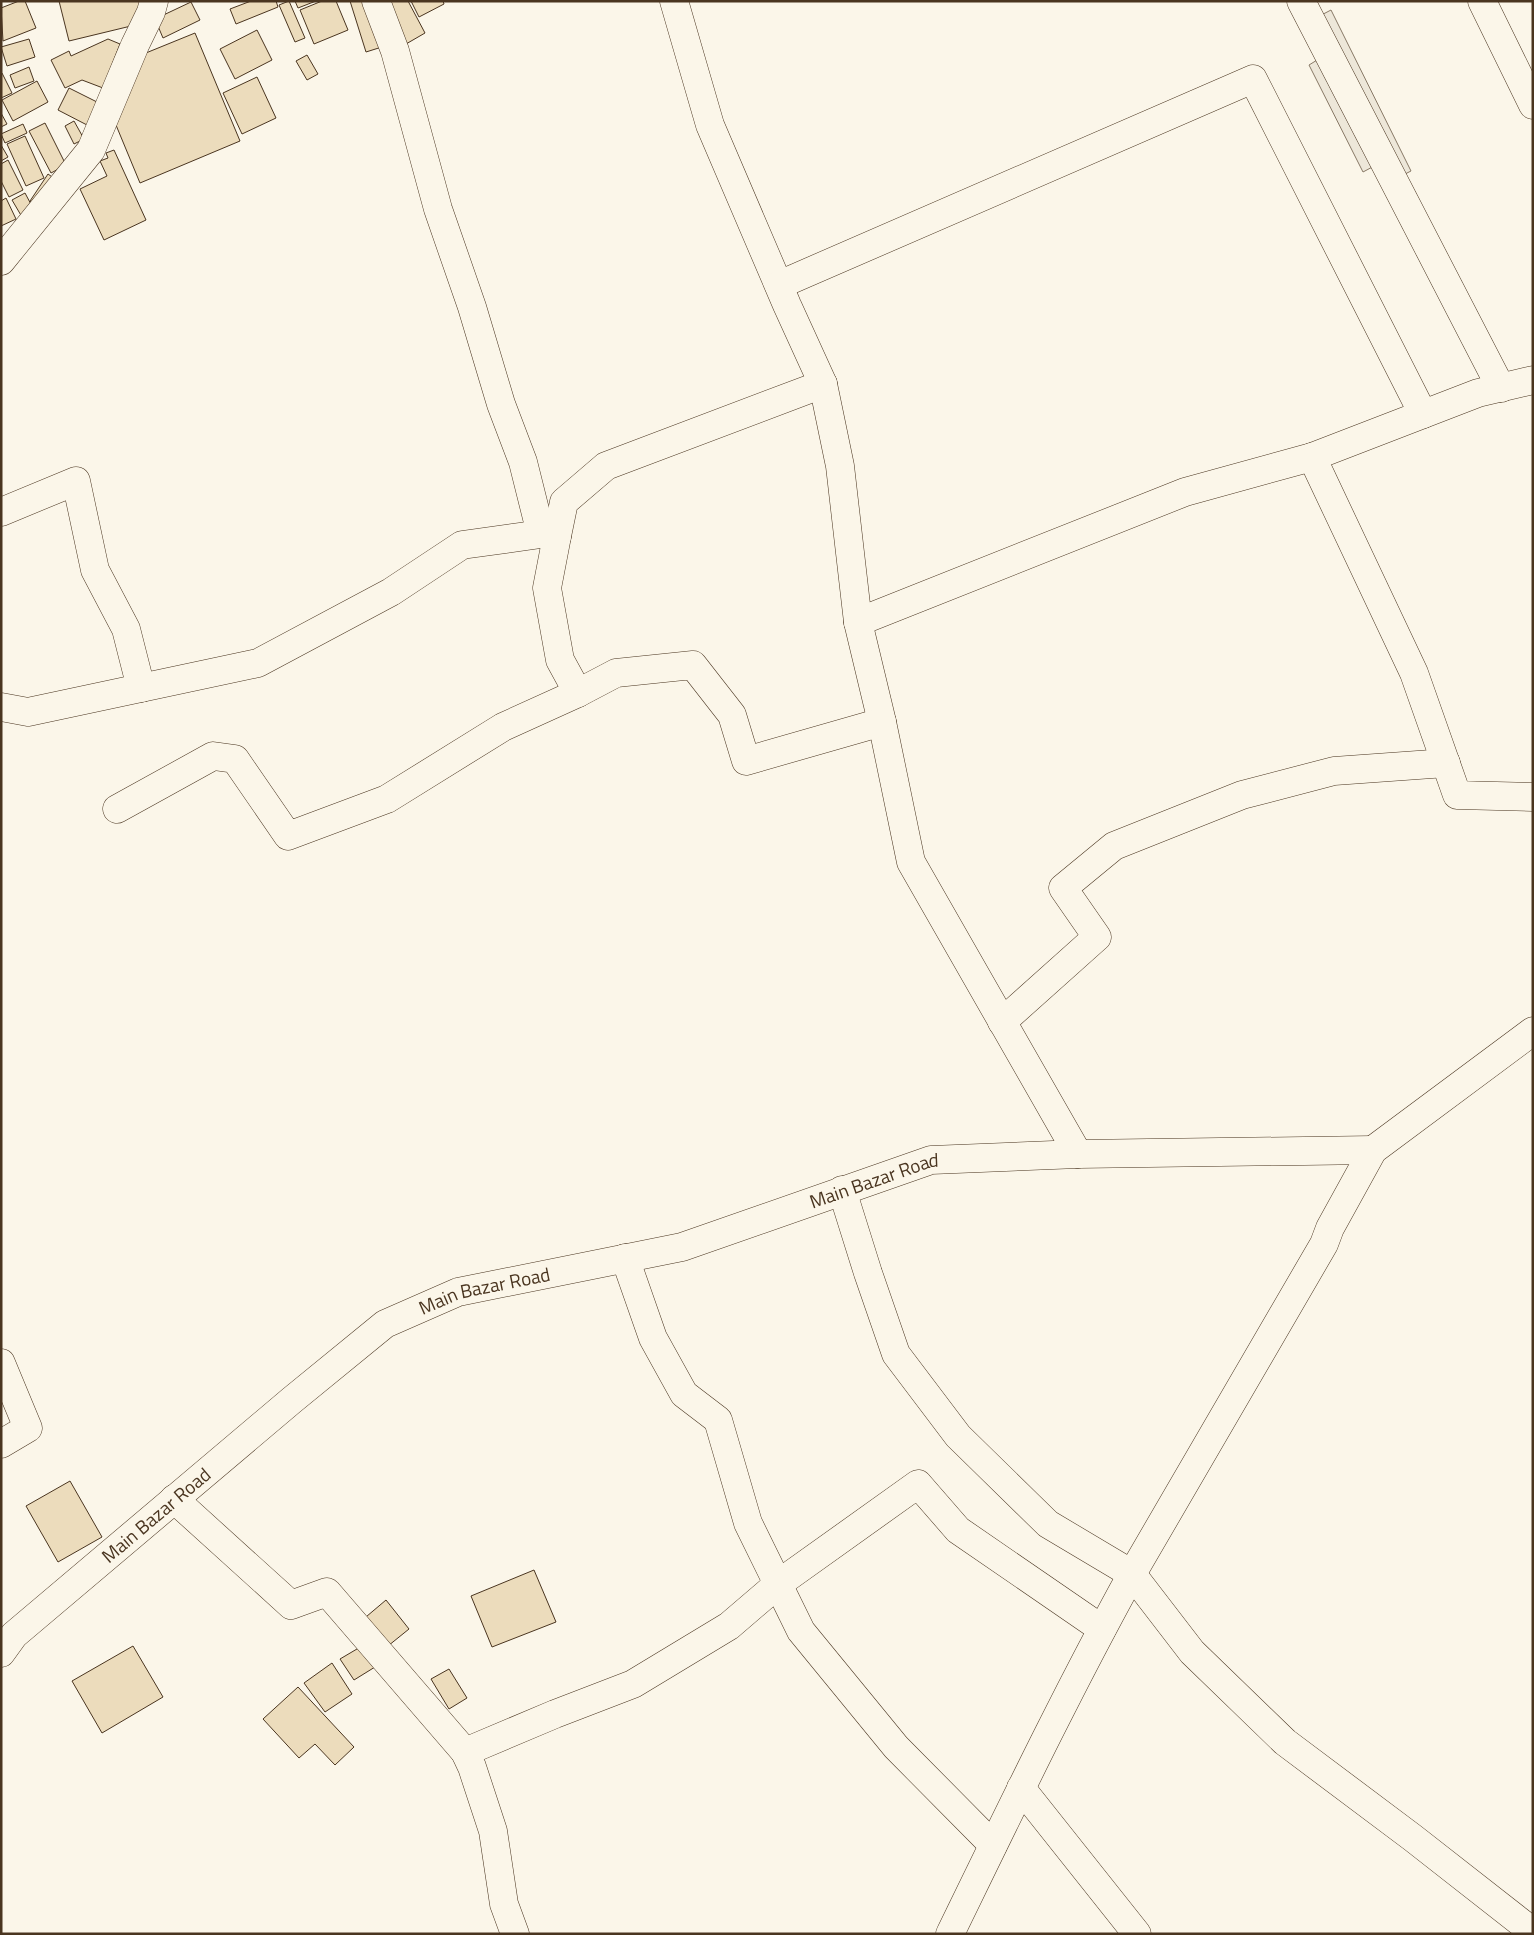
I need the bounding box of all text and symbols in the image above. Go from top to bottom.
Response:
street label: Main Bazar Road [805,1145,939,1215]
street label: Main Bazar Road [414,1259,553,1322]
street label: Main Bazar Road [94,1460,217,1569]

